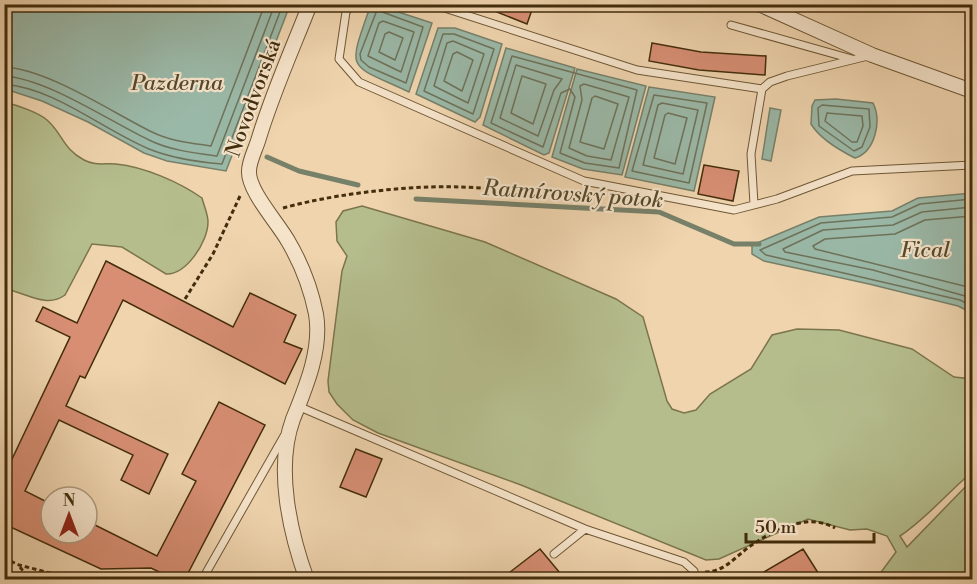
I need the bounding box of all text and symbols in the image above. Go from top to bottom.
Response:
street label: Novodvorská [221,36,287,161]
water label: Pazderna [130,70,224,97]
water label: Ratmírovský potok [481,175,664,214]
water label: Fical [900,237,950,264]
north arrow [39,485,99,545]
text: N [63,491,76,511]
scale bar [746,506,874,544]
text: 50 m [755,516,797,539]

